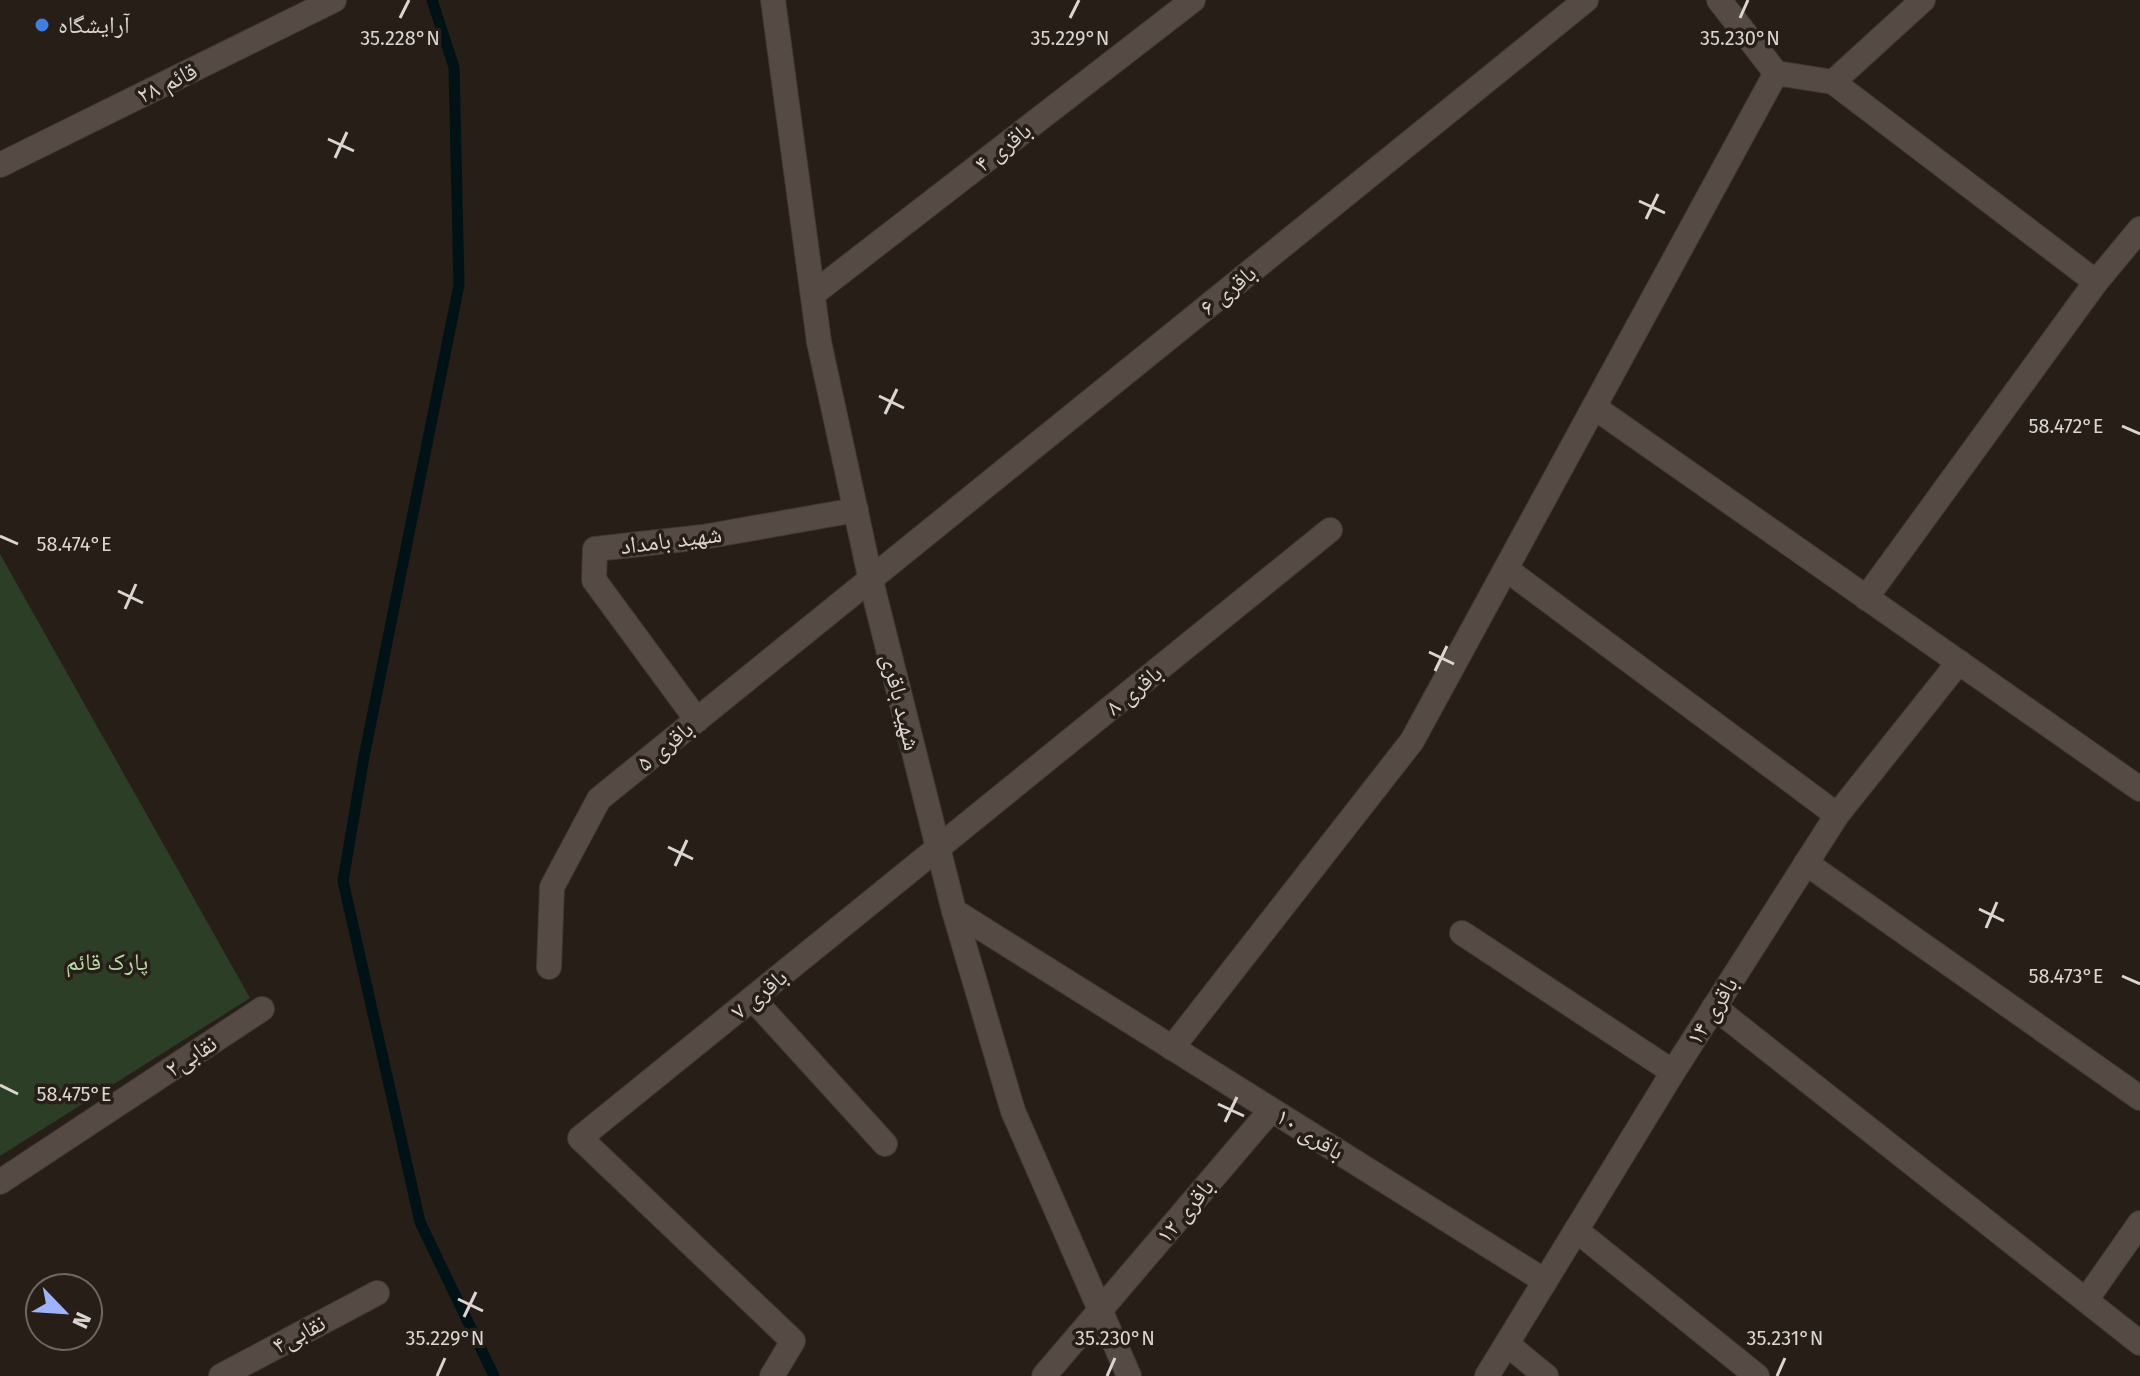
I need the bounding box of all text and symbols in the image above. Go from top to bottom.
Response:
place label: آرایشگاه [58,11,131,39]
marker: آرایشگاه [33,16,51,34]
text: 35.228°N [360,26,440,50]
text: 35.229°N [1030,26,1110,50]
text: 35.230°N [1700,26,1780,50]
street label: قائم ۲۸ [132,57,202,111]
street label: باقری ۴ [969,116,1037,178]
street label: باقری ۶ [1194,259,1262,321]
text: 58.472°E [2029,414,2103,438]
street label: شهید بامداد [619,520,723,560]
text: 58.474°E [36,532,112,556]
street label: شهید باقری [875,651,927,753]
street label: باقری ۸ [1100,659,1168,721]
street label: باقری ۵ [631,715,699,777]
park label: پارک قائم [66,948,148,978]
street label: باقری ۷ [725,963,793,1025]
text: 58.473°E [2028,964,2104,988]
street label: باقری ۱۴ [1680,972,1744,1050]
street label: نقابی۲ [160,1029,222,1083]
text: 58.475°E [37,1082,111,1106]
street label: باقری ۱۰ [1271,1102,1349,1166]
street label: باقری ۱۲ [1150,1173,1220,1249]
north arrow [24,1272,104,1352]
text: N [66,1308,97,1333]
street label: نقابی۴ [268,1309,330,1359]
text: 35.229°N [405,1326,485,1350]
text: 35.230°N [1075,1326,1155,1350]
text: 35.231°N [1747,1326,1823,1350]

